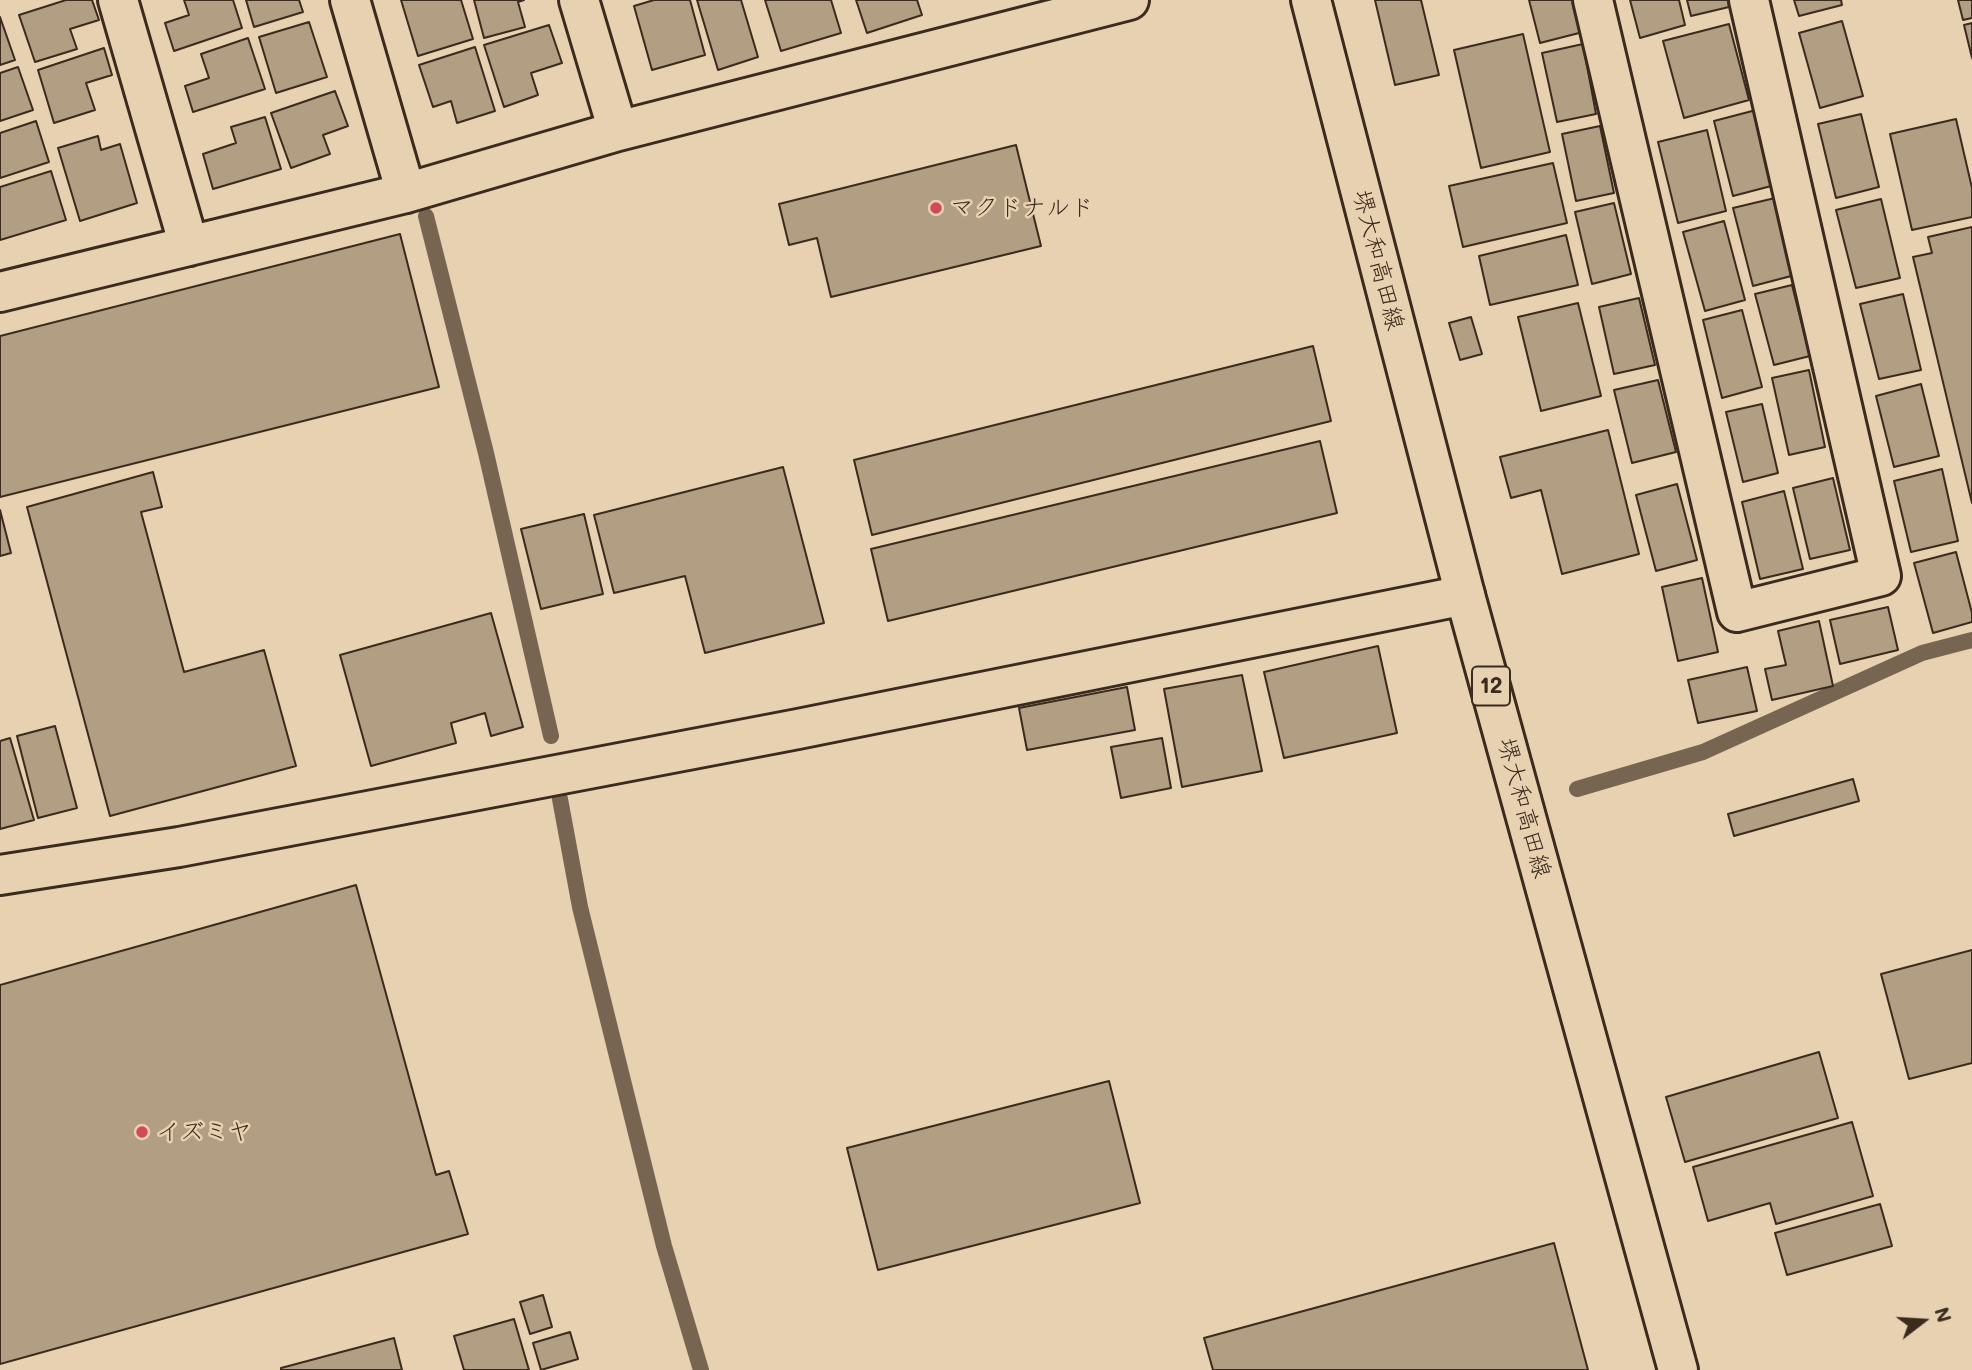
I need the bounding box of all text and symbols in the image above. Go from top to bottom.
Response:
street label: 堺大和高田線 [1347,187,1409,333]
place label: マクドナルド [950,194,1094,222]
marker: マクドナルド [928,200,944,216]
road number: 12 [1472,666,1510,706]
street label: 堺大和高田線 [1491,735,1557,881]
place label: イズミヤ [156,1118,252,1146]
marker: イズミヤ [134,1124,150,1140]
north arrow [1888,1286,1958,1356]
text: N [1929,1304,1958,1325]

